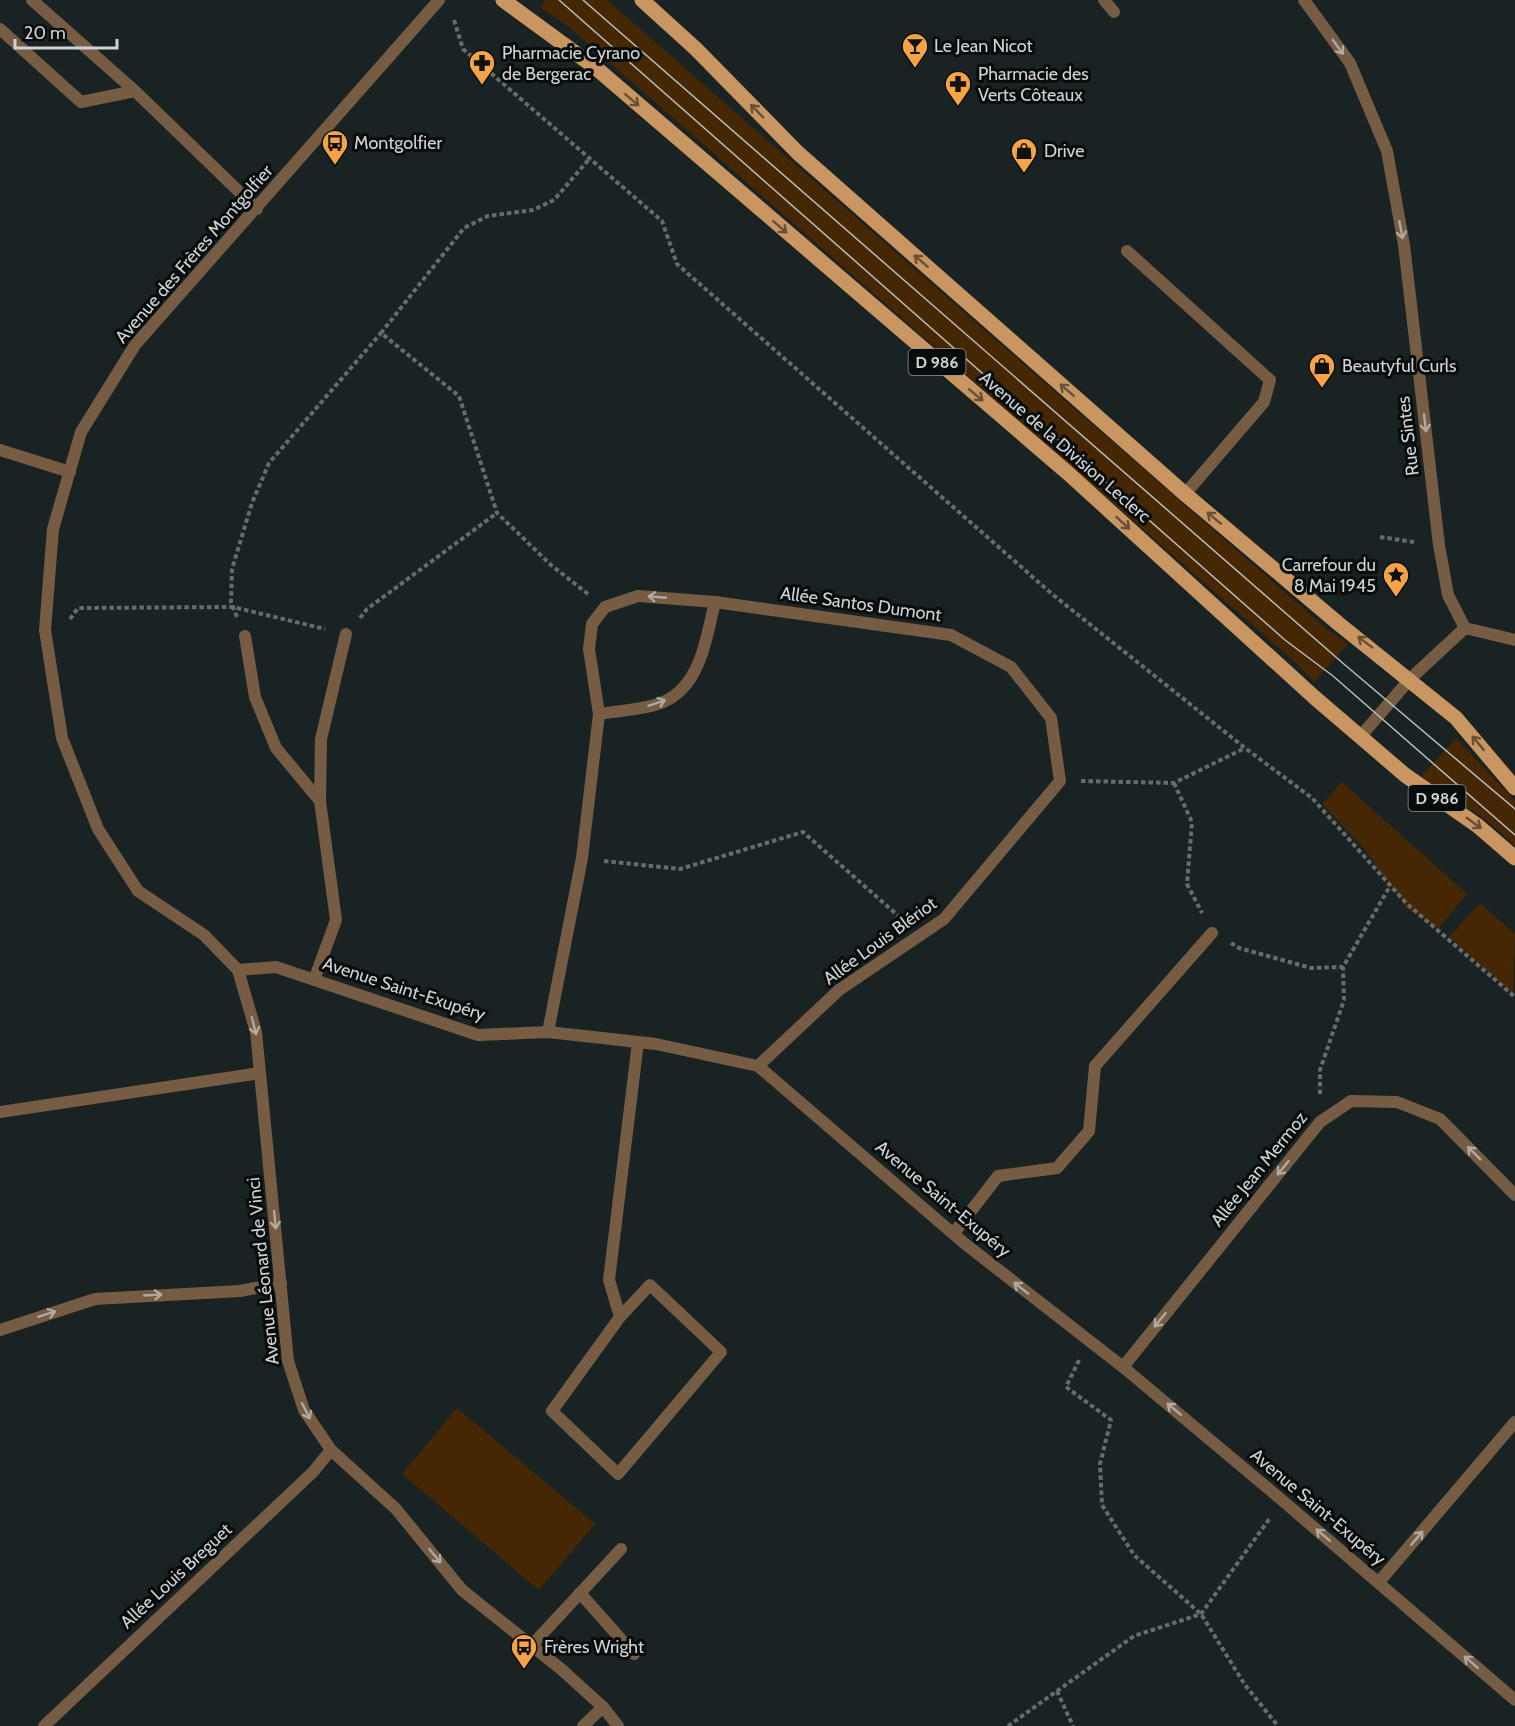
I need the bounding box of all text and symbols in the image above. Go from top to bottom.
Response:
scale bar [15,12,117,50]
text: 20 m [24,22,66,44]
bar icon: Le Jean Nicot [900,31,930,69]
place label: Le Jean Nicot [934,35,1033,57]
one-way arrow [1332,39,1344,55]
place label: Pharmacie Cyrano de Bergerac [502,42,640,85]
pharmacy icon: Pharmacie Cyrano de Bergerac [467,48,497,86]
place label: Pharmacie des Verts Côteaux [978,63,1089,106]
pharmacy icon: Pharmacie des Verts Côteaux [943,69,973,107]
one-way arrow [624,93,639,107]
one-way arrow [750,104,765,119]
bus stop icon: Montgolfier [320,128,350,166]
place label: Montgolfier [354,132,442,154]
shop icon: Drive [1009,136,1039,174]
place label: Drive [1044,140,1084,162]
street label: Avenue des Frères Montgolfier [110,160,278,348]
one-way arrow [1396,219,1407,239]
one-way arrow [772,221,788,234]
one-way arrow [914,254,929,268]
road number: D 986 [908,349,966,375]
shop icon: Beautyful Curls [1307,351,1337,389]
place label: Beautyful Curls [1342,355,1457,377]
street label: Avenue de la Division Leclerc [975,367,1155,527]
one-way arrow [1060,383,1075,397]
one-way arrow [968,388,983,402]
street label: Rue Sintes [1392,395,1424,477]
one-way arrow [1420,413,1431,433]
one-way arrow [1206,512,1222,525]
one-way arrow [1115,516,1130,530]
place label: Carrefour du 8 Mai 1945 [1282,554,1376,597]
place icon: Carrefour du 8 Mai 1945 [1381,560,1411,598]
street label: Allée Santos Dumont [779,582,943,626]
one-way arrow [648,591,668,602]
one-way arrow [1357,636,1373,649]
one-way arrow [647,696,665,707]
one-way arrow [1471,735,1484,751]
road number: D 986 [1408,785,1466,811]
one-way arrow [1465,817,1481,829]
street label: Allée Louis Blériot [819,893,941,989]
street label: Avenue Saint-Exupéry [320,952,488,1026]
one-way arrow [249,1016,261,1035]
street label: Allée Jean Mermoz [1206,1107,1312,1231]
street label: Avenue Saint-Exupéry [871,1136,1015,1262]
one-way arrow [1466,1146,1481,1161]
one-way arrow [1276,1160,1289,1176]
street label: Avenue Léonard de Vinci [242,1176,284,1366]
one-way arrow [270,1210,281,1230]
one-way arrow [1014,1281,1030,1294]
one-way arrow [143,1290,163,1301]
one-way arrow [37,1308,56,1319]
one-way arrow [1154,1312,1167,1328]
one-way arrow [300,1402,312,1419]
one-way arrow [1166,1403,1182,1416]
street label: Avenue Saint-Exupéry [1246,1444,1390,1570]
street label: Allée Louis Breguet [116,1519,236,1633]
one-way arrow [1316,1528,1331,1542]
one-way arrow [1410,1531,1424,1546]
one-way arrow [428,1548,441,1564]
bus stop icon: Frères Wright [509,1632,539,1670]
place label: Frères Wright [544,1636,644,1658]
one-way arrow [1464,1655,1479,1669]

